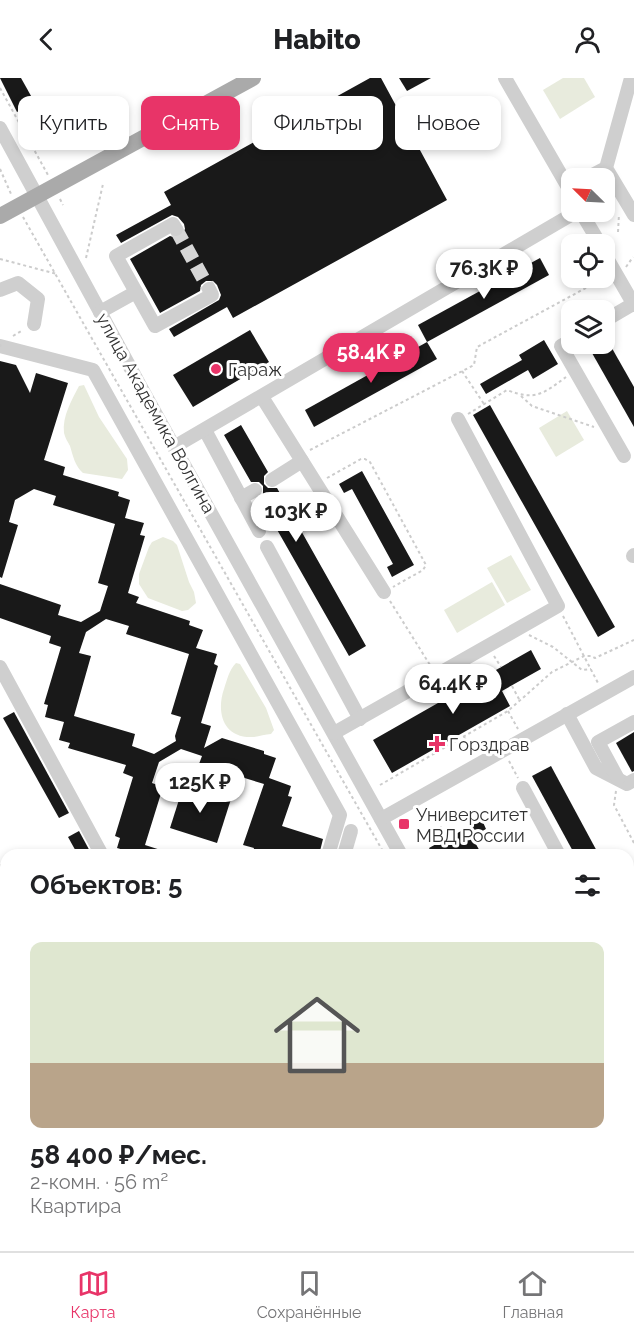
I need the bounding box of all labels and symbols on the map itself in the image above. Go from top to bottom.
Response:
north arrow [561,168,615,222]
pin: 76.3K ₽ [429,249,539,300]
street label: улица Академика Волгина [92,309,220,517]
pin: 58.4K ₽ [316,333,426,384]
place label: Гараж [228,359,282,380]
marker: Гараж [209,362,223,376]
pin: 103K ₽ [247,492,345,543]
pin: 64.4K ₽ [398,664,508,715]
place label: Горздрав [449,734,529,755]
marker: Горздрав [430,737,444,751]
pin: 125K ₽ [151,763,249,814]
place label: Университет МВД России [416,804,528,846]
marker: Университет МВД России [397,817,411,831]

